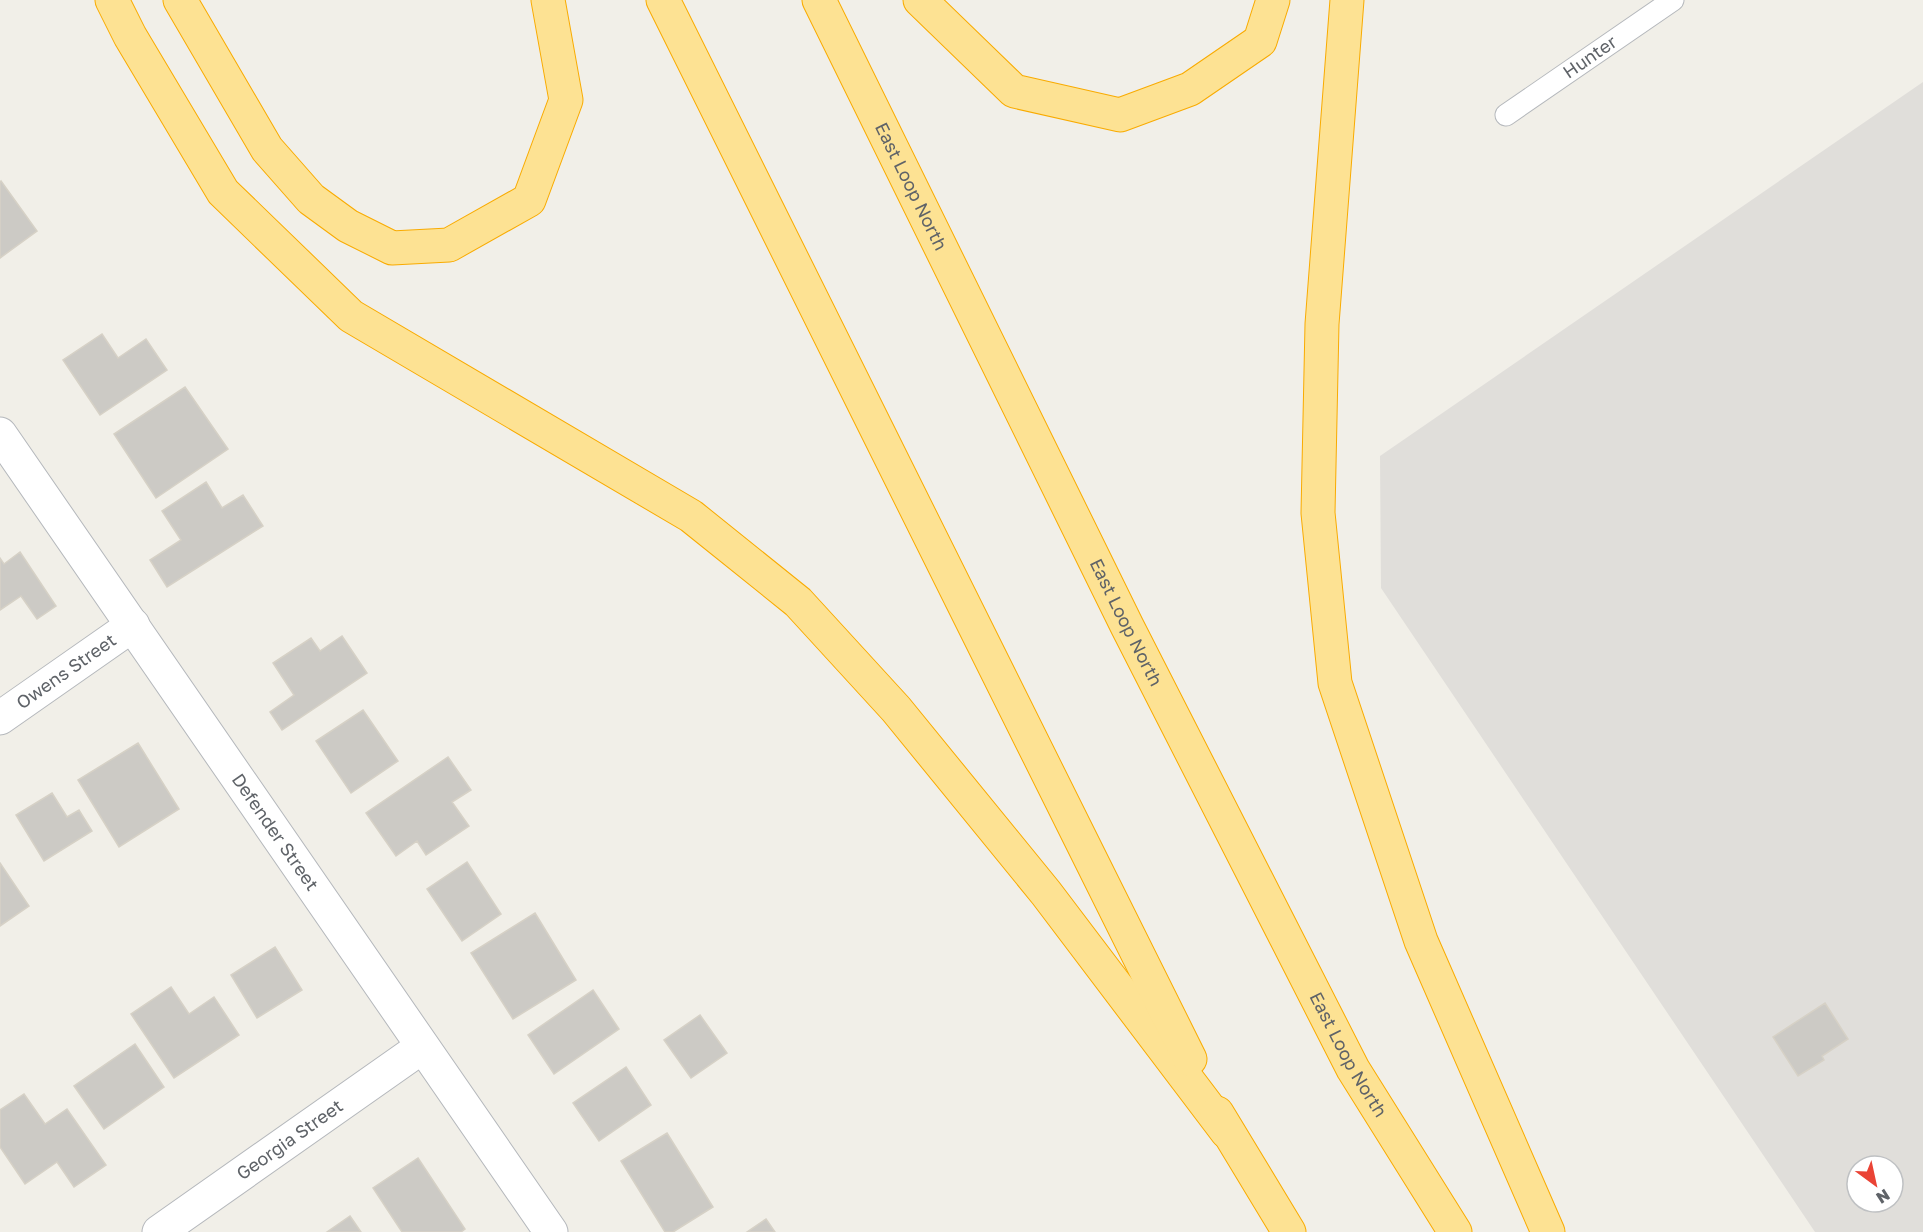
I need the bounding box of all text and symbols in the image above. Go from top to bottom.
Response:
street label: Hunter [1558,30,1620,82]
street label: East Loop North [871,119,952,254]
street label: East Loop North [1086,555,1168,689]
street label: Owens Street [12,628,120,713]
street label: Defender Street [228,769,324,894]
street label: East Loop North [1306,988,1392,1121]
street label: Georgia Street [232,1094,347,1184]
north arrow [1845,1154,1905,1214]
text: N [1873,1185,1894,1208]

